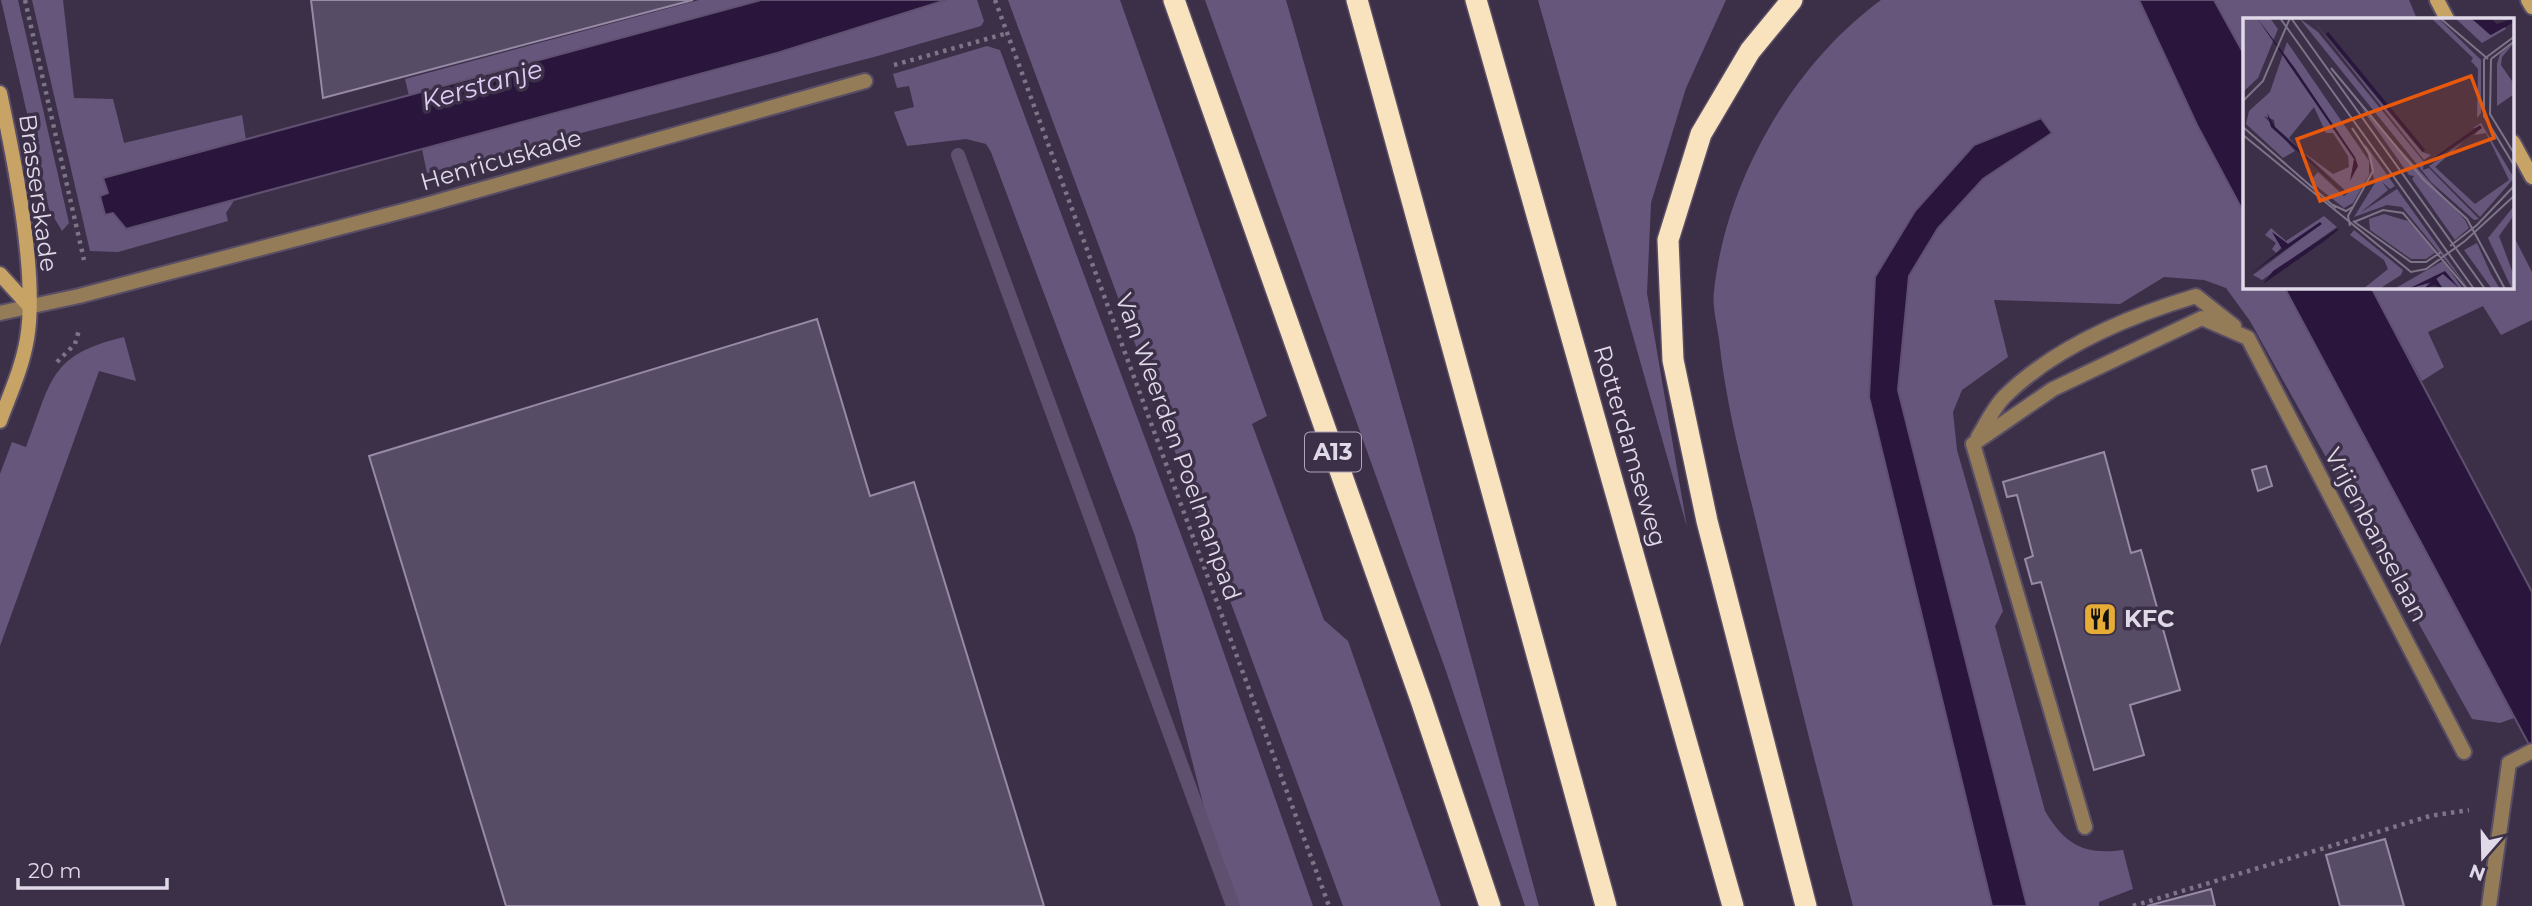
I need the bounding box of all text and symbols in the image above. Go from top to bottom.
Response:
inset map [2243,18,2514,289]
water label: Kerstanje [418,52,546,118]
street label: Brasserskade [13,112,64,274]
street label: Henricuskade [417,123,585,196]
street label: Van Weerden Poelmanpad [1109,289,1248,604]
street label: Rotterdamseweg [1588,342,1673,550]
road number: A13 [1305,432,1361,472]
street label: Vrijenbanselaan [2318,443,2435,627]
restaurant icon: KFC [2081,600,2119,638]
place label: KFC [2124,604,2174,633]
north arrow [2448,822,2518,892]
scale bar [18,846,166,890]
text: 20 m [28,858,82,883]
text: N [2466,859,2489,886]

